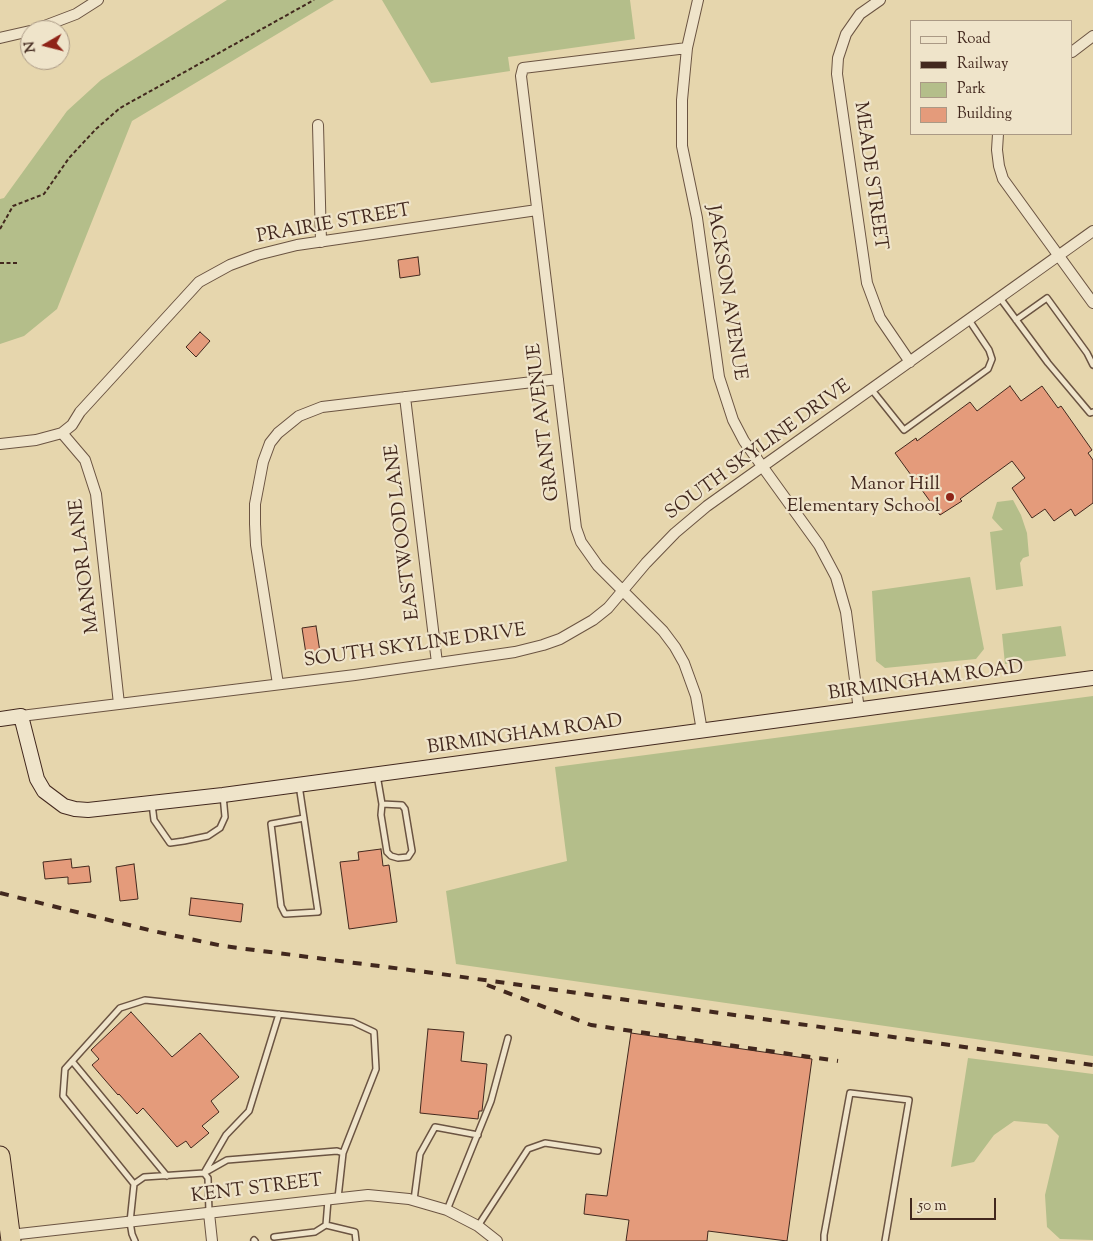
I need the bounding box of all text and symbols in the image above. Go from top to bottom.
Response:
north arrow [20,20,70,70]
legend [910,20,1073,135]
text: Road [957,29,991,50]
text: N [20,40,42,54]
text: Railway [957,54,1008,75]
text: Park [957,79,986,100]
street label: MEADE STREET [847,100,891,252]
text: Building [957,104,1012,125]
street label: PRAIRIE STREET [255,200,413,250]
street label: JACKSON AVENUE [700,204,750,382]
street label: GRANT AVENUE [524,342,566,502]
street label: SOUTH SKYLINE DRIVE [662,376,856,526]
street label: EASTWOOD LANE [382,443,426,621]
place label: Manor Hill Elementary School [787,475,940,519]
marker: Manor Hill Elementary School [944,491,956,503]
street label: MANOR LANE [66,497,106,635]
street label: SOUTH SKYLINE DRIVE [303,620,527,674]
street label: BIRMINGHAM ROAD [827,657,1025,707]
street label: BIRMINGHAM ROAD [426,711,624,761]
street label: KENT STREET [190,1171,324,1209]
scale bar [913,1188,999,1220]
text: 50 m [918,1196,947,1217]

